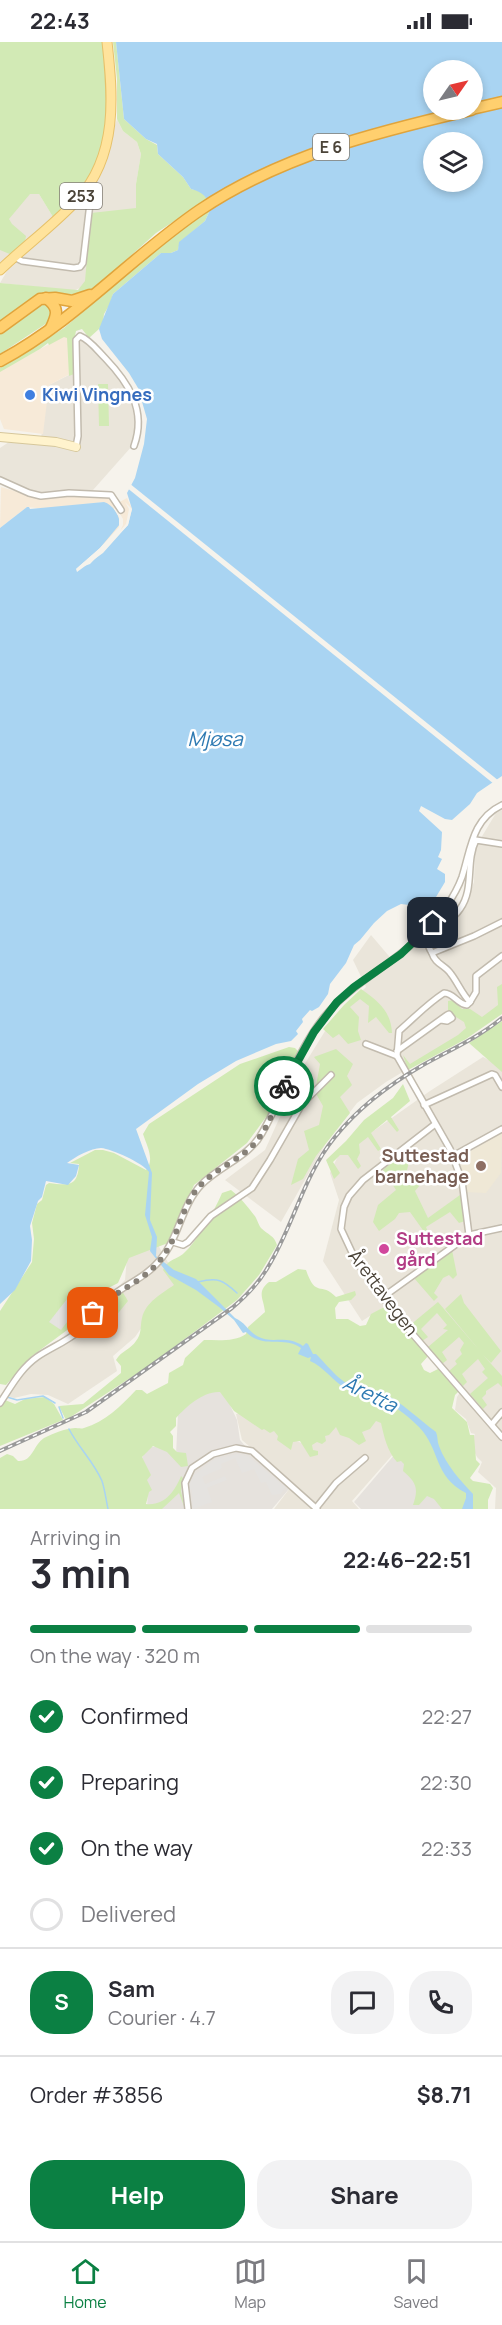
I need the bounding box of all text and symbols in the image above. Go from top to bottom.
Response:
text: 22:43 [30,6,90,36]
north arrow [423,60,483,120]
map controls [423,60,483,192]
button: layers [423,132,483,192]
road number: E 6 [313,134,349,160]
road number: 253 [60,183,102,209]
place label: Kiwi Vingnes [42,382,152,406]
marker: Kiwi Vingnes [23,388,37,402]
water label: Mjøsa [187,725,243,752]
pin [407,897,458,948]
icon: home [416,906,449,939]
courier [254,1056,314,1116]
icon: bike [268,1070,301,1103]
place label: Suttestad barnehage [375,1143,469,1188]
marker: Suttestad barnehage [474,1159,488,1173]
place label: Suttestad gård [396,1226,483,1271]
marker: Suttestad gård [377,1242,391,1256]
street label: Årettavegen [343,1244,424,1340]
pin [67,1287,118,1338]
icon: bag [76,1296,109,1329]
water label: Åretta [339,1369,403,1419]
text: Arriving in [30,1524,121,1551]
text: 22:46–22:51 [343,1545,472,1575]
text: 3 min [30,1546,131,1600]
text: On the way · 320 m [30,1642,200,1669]
icon: check [30,1700,63,1733]
text: Confirmed [81,1701,189,1731]
text: 22:27 [422,1703,472,1730]
icon: check [30,1766,63,1799]
text: Preparing [81,1767,179,1797]
text: 22:30 [420,1769,472,1796]
icon: check [30,1832,63,1865]
text: On the way [81,1833,193,1863]
text: 22:33 [421,1835,472,1862]
text: Delivered [81,1899,176,1929]
button: chat [331,1971,394,2034]
button: phone [409,1971,472,2034]
text: Sam [108,1974,155,2004]
text: S [54,1987,69,2017]
text: Courier · 4.7 [108,2004,216,2031]
text: Order #3856 [30,2080,163,2110]
text: $8.71 [417,2080,472,2110]
button: Help [30,2160,245,2229]
button: Share [257,2160,472,2229]
tab: Home [63,2255,107,2313]
tab: Map [234,2255,267,2313]
tab: Saved [393,2255,439,2313]

